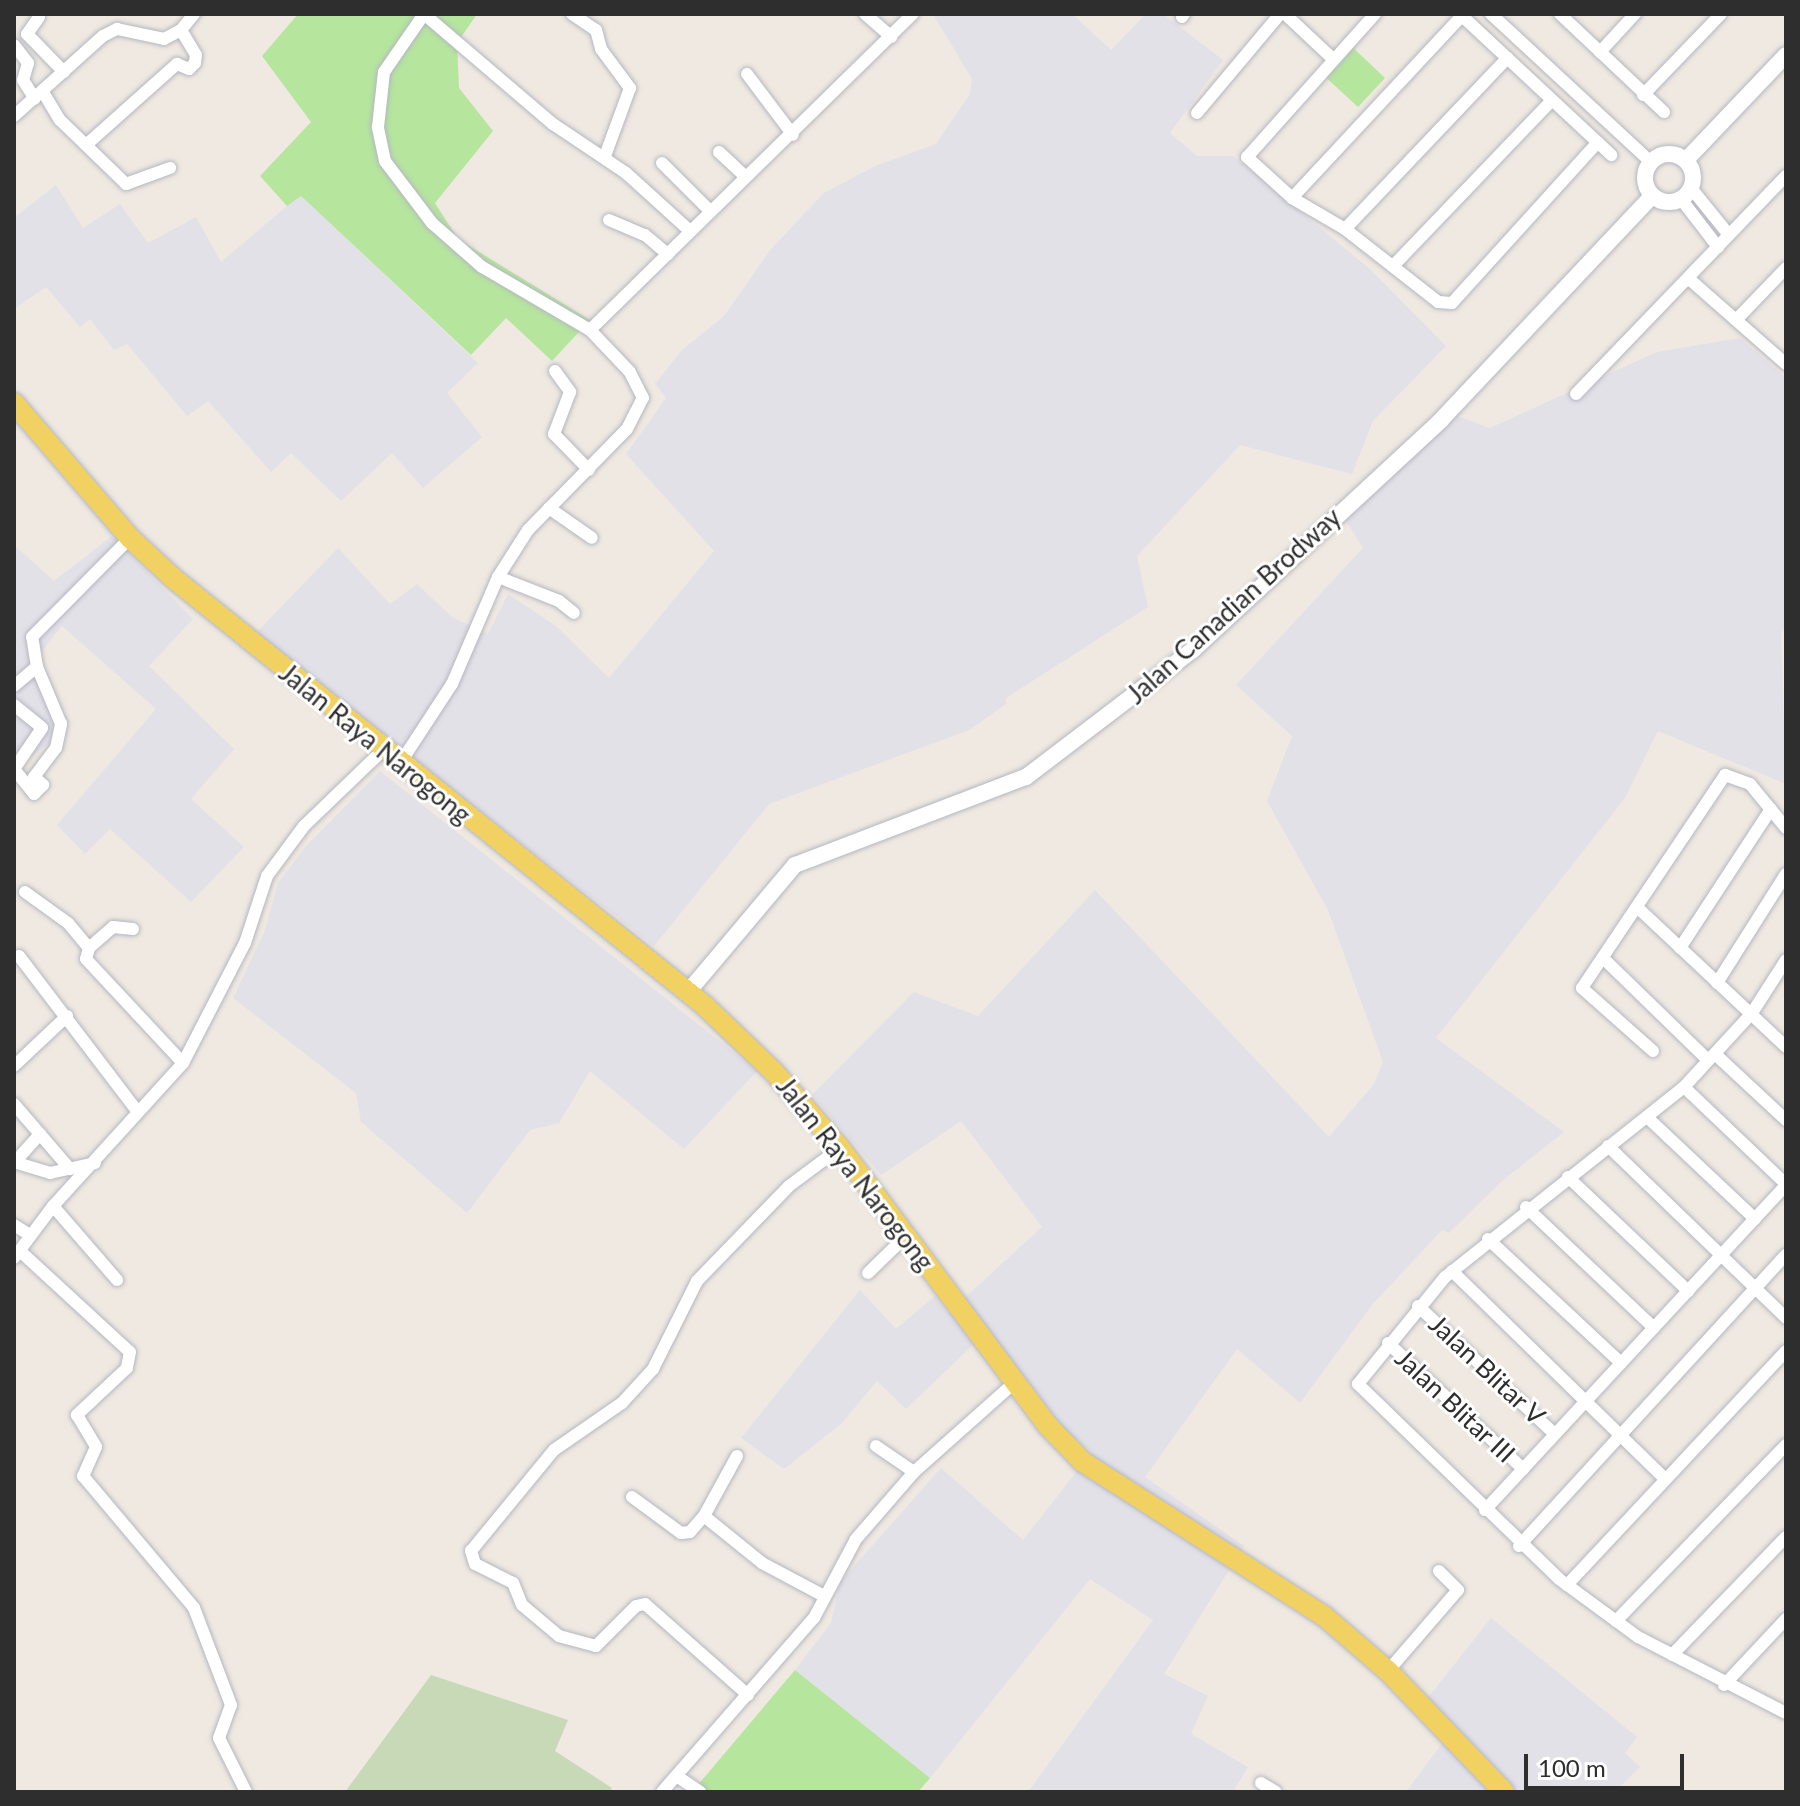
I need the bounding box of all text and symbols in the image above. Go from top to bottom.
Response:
street label: Jalan Canadian Brodway [1121,502,1347,710]
street label: Jalan Raya Narogong [273,657,477,831]
street label: Jalan Raya Narogong [770,1071,940,1277]
street label: Jalan Blitar V [1422,1308,1552,1432]
street label: Jalan Blitar III [1389,1343,1521,1469]
scale bar [1528,1738,1688,1788]
text: 100 m [1538,1753,1606,1782]

